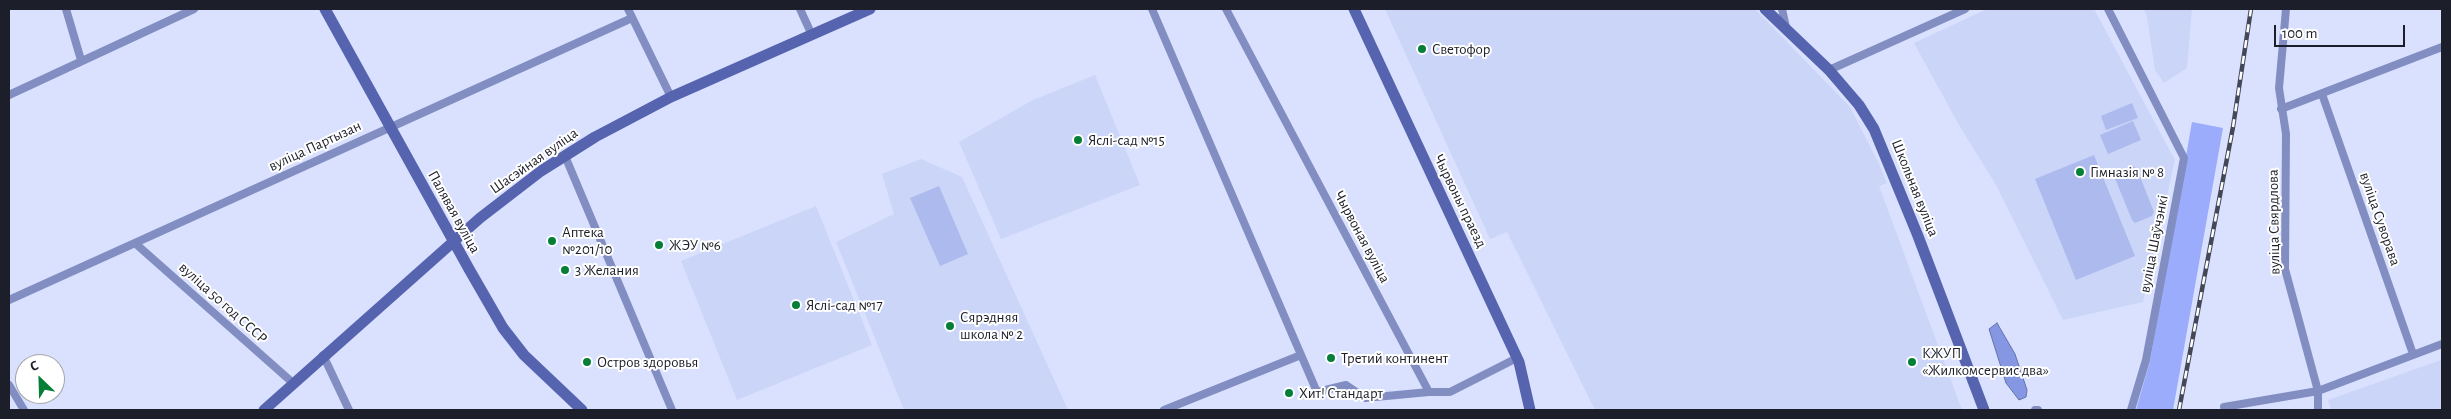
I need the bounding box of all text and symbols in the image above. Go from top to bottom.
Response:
scale bar [2276,15,2407,47]
text: 100 m [2282,26,2317,41]
place label: Светофор [1432,40,1490,58]
marker: Светофор [1416,43,1428,55]
street label: вуліца Партызан [266,117,364,175]
street label: Шасэйная вуліца [487,124,581,198]
place label: Яслі-сад №15 [1088,131,1165,149]
marker: Яслі-сад №15 [1072,134,1084,146]
street label: Школьная вуліца [1887,137,1943,239]
street label: Чырвоны праезд [1430,151,1490,251]
place label: Гімназія № 8 [2090,163,2164,181]
marker: Гімназія № 8 [2074,166,2086,178]
street label: Палявая вуліца [424,168,484,256]
street label: вуліца Свярдлова [2264,169,2284,275]
street label: вуліца Суворава [2356,170,2404,268]
street label: Чырвоная вуліца [1330,188,1394,286]
street label: вуліца Шаўчэнкі [2136,194,2172,294]
place label: Аптека №201/10 [562,223,612,258]
marker: Аптека №201/10 [546,235,558,247]
place label: ЖЭУ №6 [669,236,721,254]
marker: ЖЭУ №6 [653,239,665,251]
street label: вуліца 50 год СССР [175,259,271,347]
place label: 3 Желания [575,261,639,279]
marker: 3 Желания [559,264,571,276]
place label: Яслі-сад №17 [806,296,883,314]
marker: Яслі-сад №17 [790,299,802,311]
place label: Сярэдняя школа № 2 [960,308,1023,343]
marker: Сярэдняя школа № 2 [944,320,956,332]
place label: КЖУП «Жилкомсервис два» [1922,344,2049,379]
place label: Третий континент [1341,349,1448,367]
marker: Третий континент [1325,352,1337,364]
place label: Остров здоровья [597,353,698,371]
north arrow [15,354,65,404]
marker: Остров здоровья [581,356,593,368]
marker: КЖУП «Жилкомсервис два» [1906,356,1918,368]
text: С [28,358,41,374]
place label: Хит! Стандарт [1299,384,1383,402]
marker: Хит! Стандарт [1283,387,1295,399]

